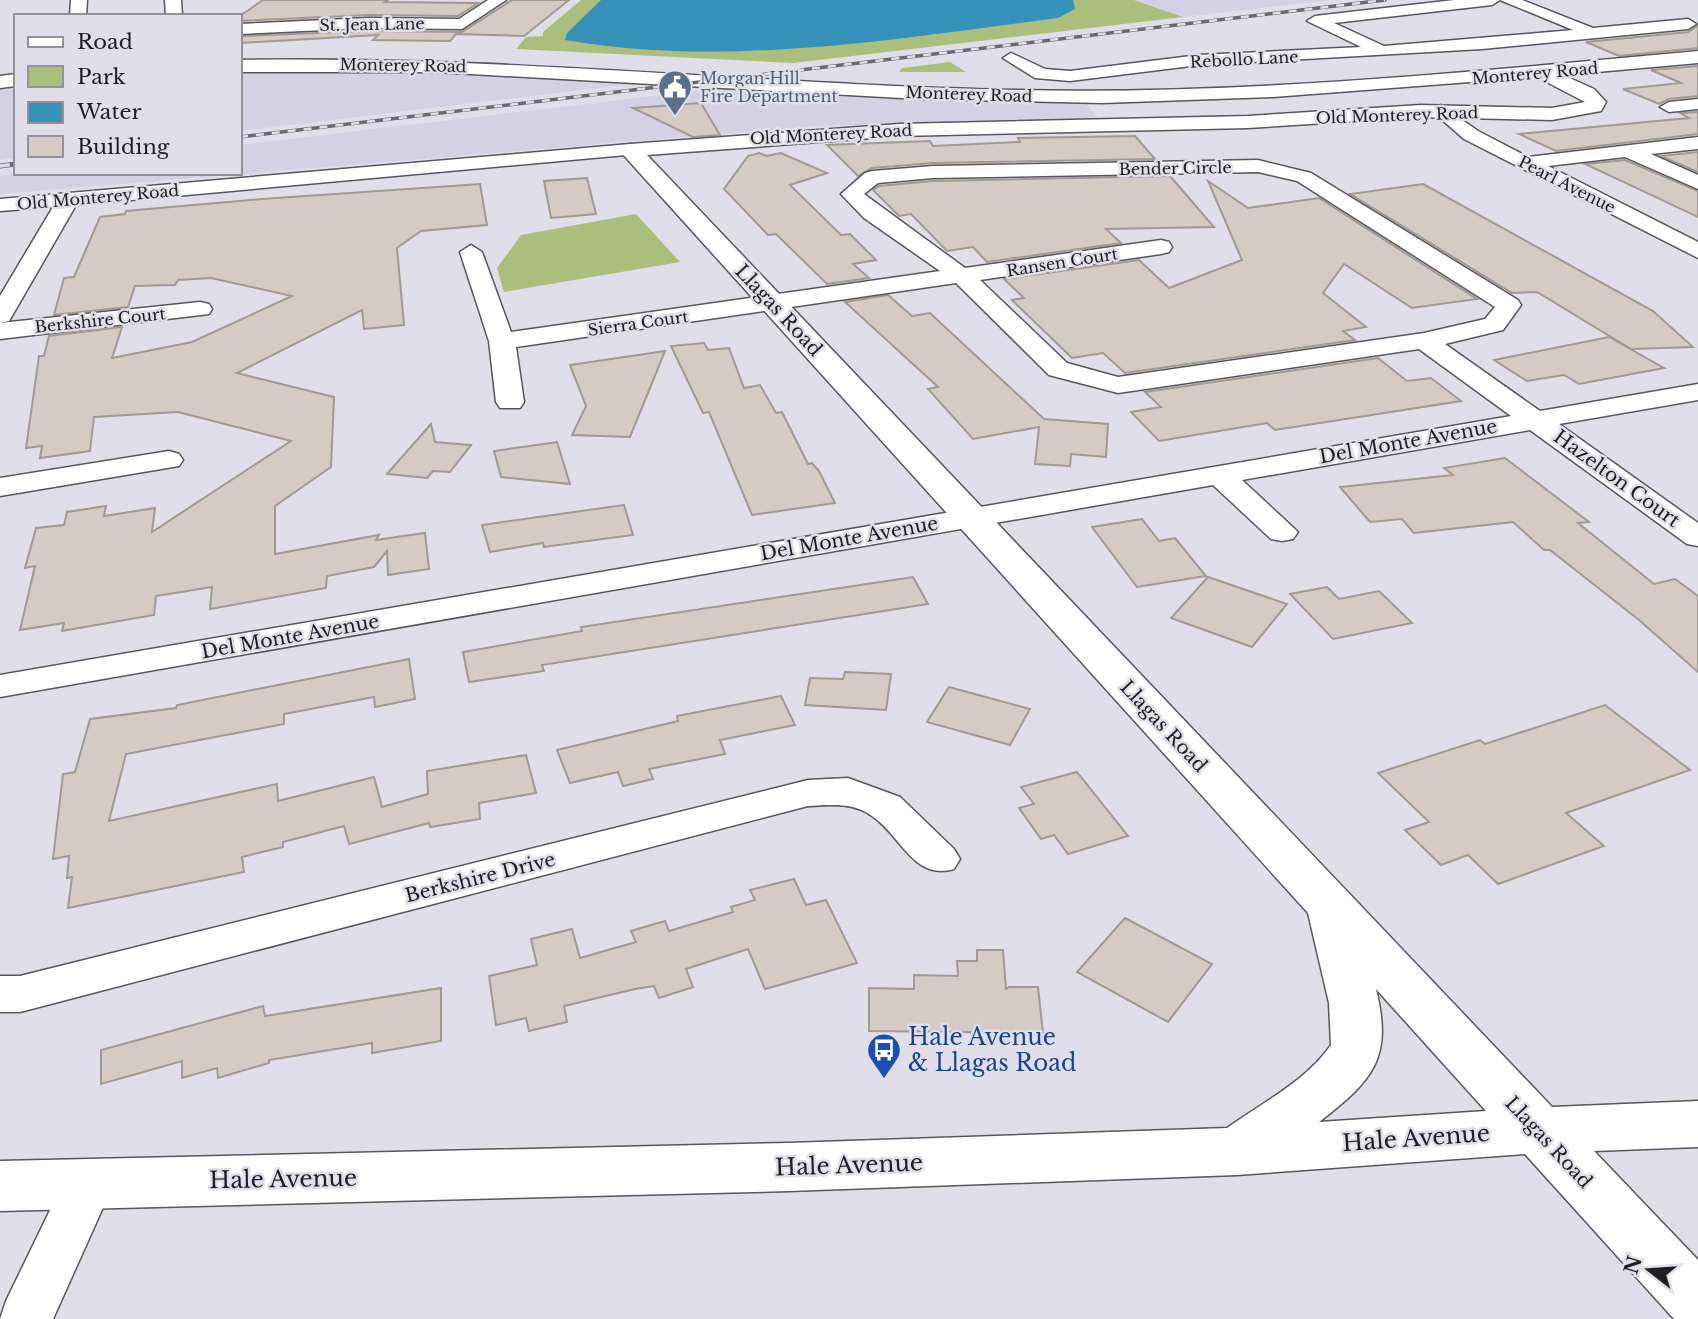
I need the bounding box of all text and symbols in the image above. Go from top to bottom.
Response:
street label: St. Jean Lane [319,13,425,35]
legend [14,14,242,175]
text: Road [77,29,133,55]
street label: Rebollo Lane [1189,46,1299,72]
street label: Monterey Road [339,54,467,76]
street label: Monterey Road [1471,57,1599,88]
text: Park [77,64,126,90]
public building icon: Morgan Hill Fire Department [656,68,694,117]
place label: Morgan Hill Fire Department [700,68,838,106]
street label: Monterey Road [905,82,1033,106]
text: Water [76,99,141,125]
street label: Old Monterey Road [1315,102,1479,128]
street label: Old Monterey Road [749,120,913,148]
text: Building [77,134,170,160]
street label: Pearl Avenue [1515,151,1619,217]
street label: Bender Circle [1118,157,1232,179]
street label: Old Monterey Road [16,180,180,214]
street label: Ransen Court [1005,243,1119,281]
street label: Llagas Road [730,260,827,361]
street label: Berkshire Court [34,303,166,337]
street label: Sierra Court [587,306,689,340]
street label: Del Monte Avenue [1317,415,1499,468]
street label: Hazelton Court [1549,425,1685,532]
street label: Del Monte Avenue [758,512,940,565]
street label: Del Monte Avenue [199,610,381,663]
street label: Llagas Road [1115,676,1212,777]
street label: Berkshire Drive [403,848,558,907]
place label: Hale Avenue & Llagas Road [908,1023,1077,1077]
bus stop icon: Hale Avenue & Llagas Road [865,1031,903,1080]
street label: Llagas Road [1500,1092,1597,1193]
street label: Hale Avenue [1341,1119,1491,1157]
street label: Hale Avenue [775,1148,923,1182]
street label: Hale Avenue [209,1164,357,1194]
north arrow [1614,1235,1684,1305]
text: N [1620,1253,1647,1277]

